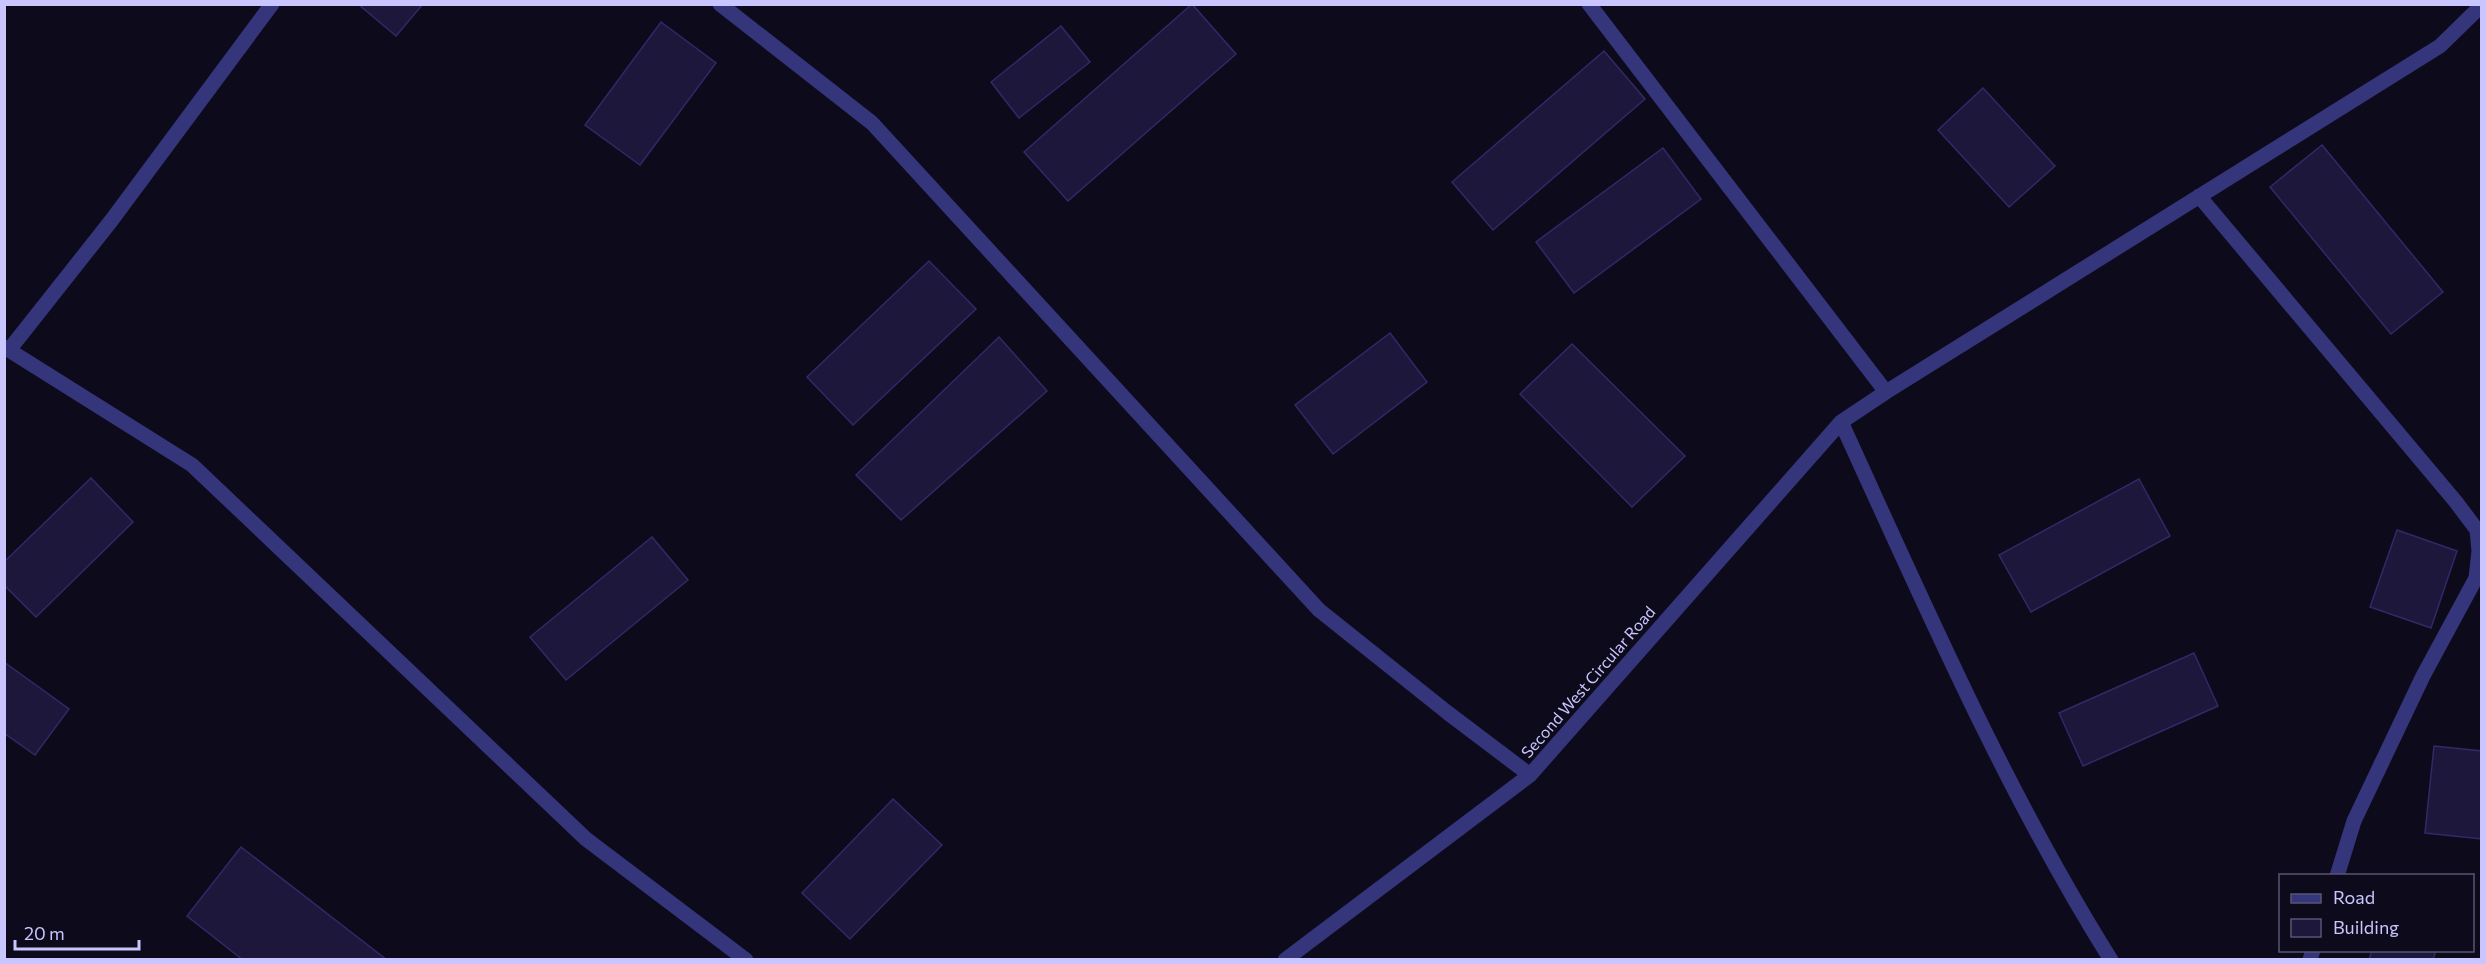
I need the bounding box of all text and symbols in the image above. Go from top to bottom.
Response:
street label: Second West Circular Road [1517,602,1659,761]
legend [2279,874,2474,952]
text: Road [2333,886,2375,908]
scale bar [15,913,140,951]
text: Building [2333,916,2399,938]
text: 20 m [24,922,65,944]

